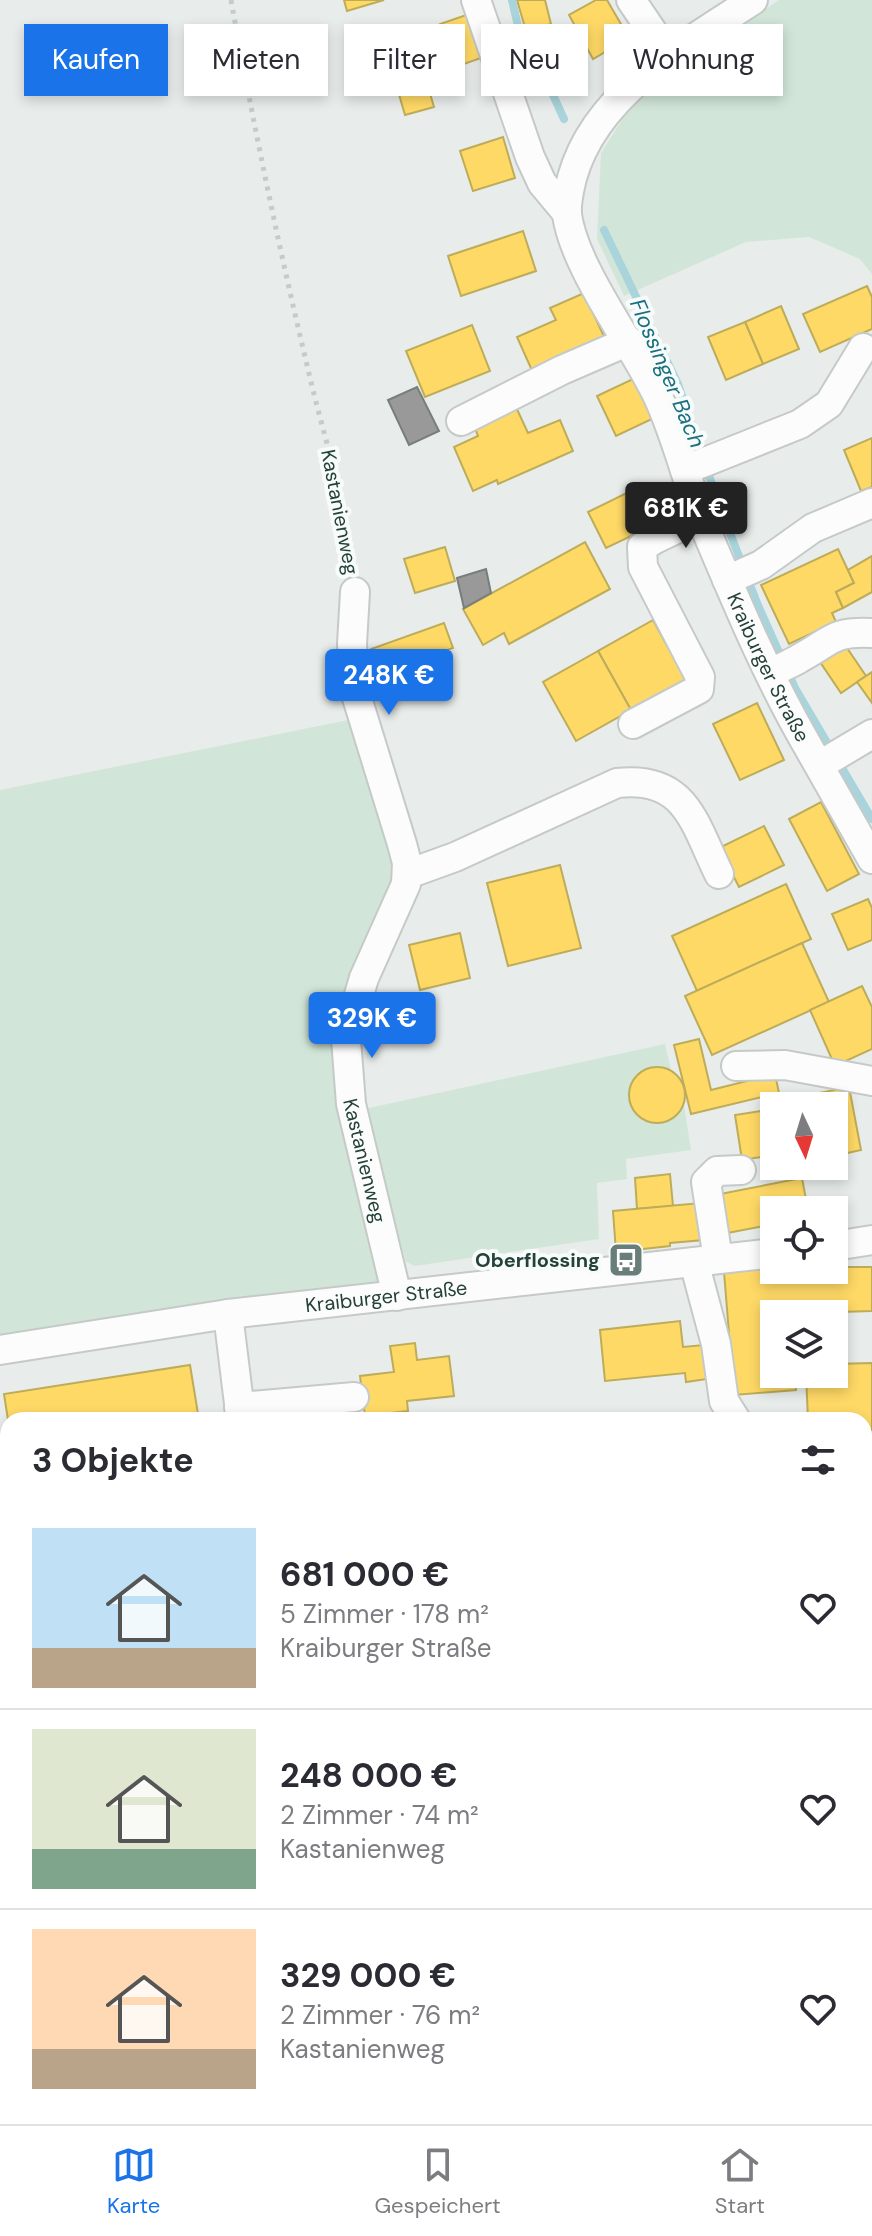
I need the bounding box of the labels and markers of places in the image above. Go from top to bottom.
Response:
pin: 681K € [621,482,751,550]
pin: 248K € [324,649,454,717]
pin: 329K € [307,992,437,1060]
bus stop icon: Oberflossing [607,1241,645,1279]
place label: Oberflossing [475,1247,600,1273]

